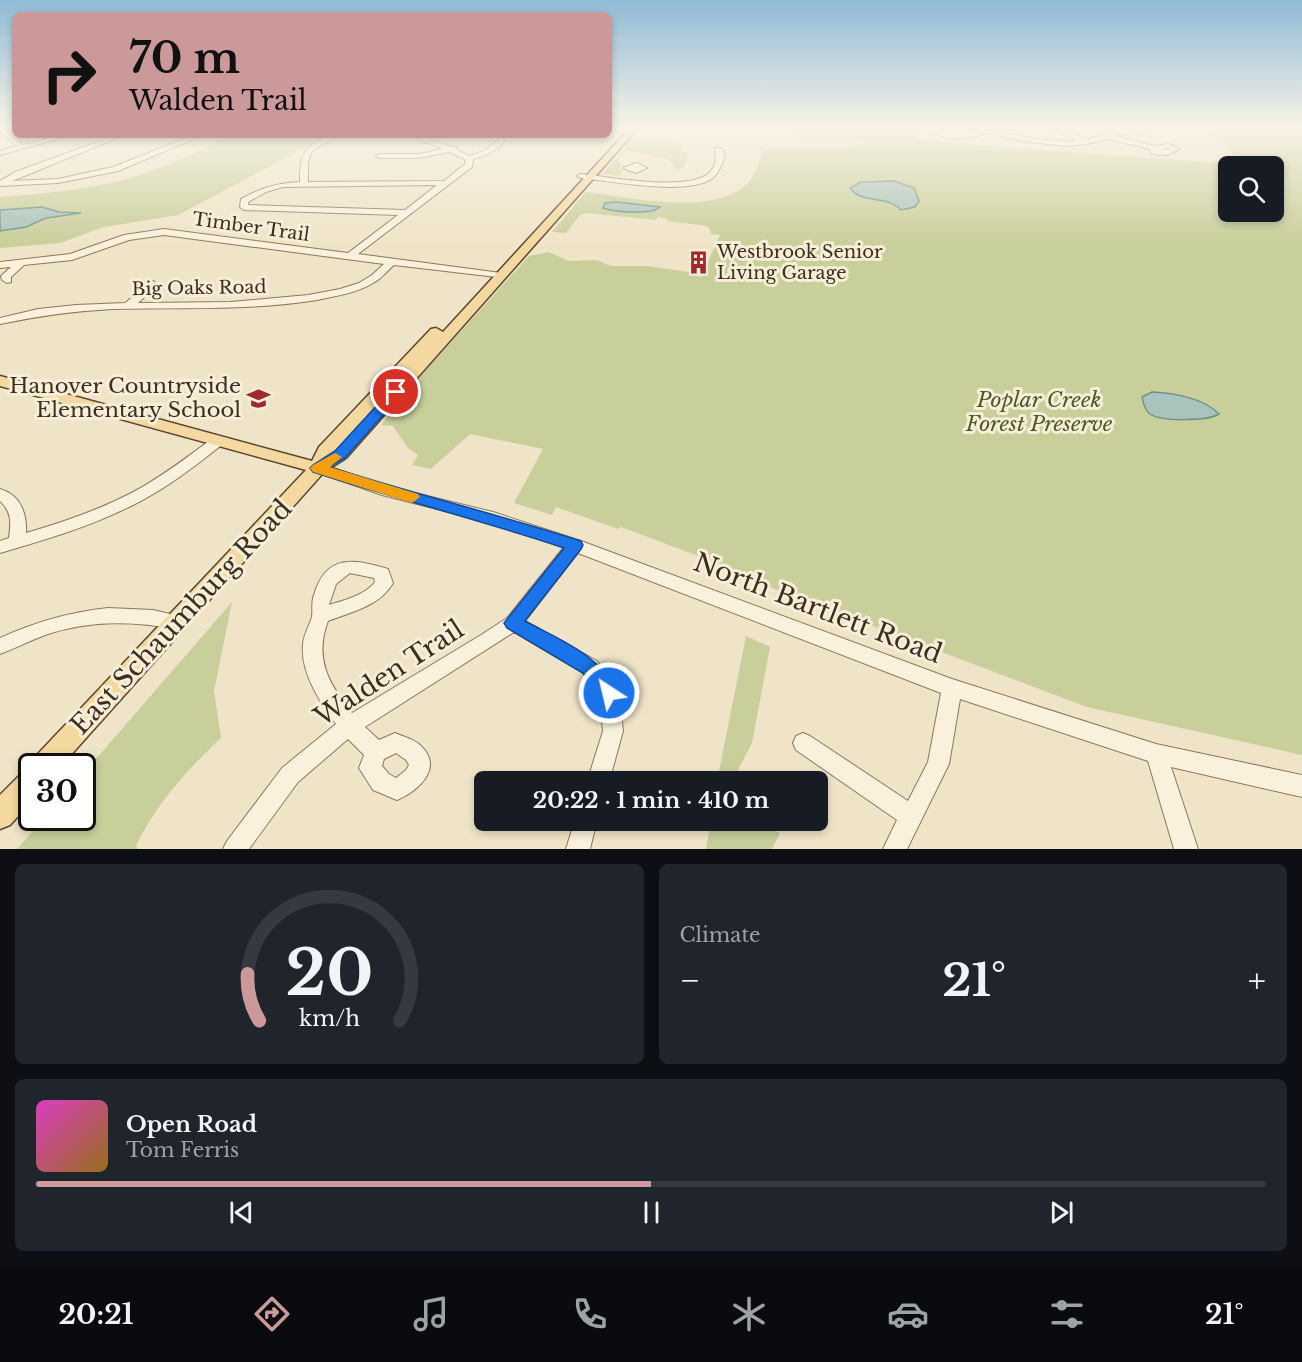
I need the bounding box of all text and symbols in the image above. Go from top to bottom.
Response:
text: 70 m [129,32,240,84]
icon: right [30,36,108,114]
text: Walden Trail [129,84,307,117]
map controls [1218,156,1284,222]
button: search [1218,156,1284,222]
street label: Timber Trail [191,208,311,246]
place label: Westbrook Senior Living Garage [716,241,883,284]
building icon: Westbrook Senior Living Garage [686,249,712,275]
street label: Big Oaks Road [131,276,267,300]
pin [370,366,421,417]
place label: Hanover Countryside Elementary School [9,373,241,423]
icon: arrive [379,375,412,408]
school or university icon: Hanover Countryside Elementary School [246,385,272,411]
park label: Poplar Creek Forest Preserve [965,387,1113,437]
street label: East Schaumburg Road [64,493,298,741]
street label: North Bartlett Road [689,546,947,670]
street label: Walden Trail [308,613,470,734]
position arrow [577,661,641,725]
speed limit sign: 30 [18,753,96,831]
text: 20:22 · 1 min · 410 m [533,787,769,814]
text: Climate [680,923,760,947]
text: 20 [285,934,373,1012]
text: 21° [942,952,1006,1008]
text: − [680,960,700,1001]
text: + [1248,960,1266,1001]
text: km/h [299,1005,360,1032]
text: Open Road [126,1111,257,1138]
text: Tom Ferris [126,1138,239,1162]
icon: previous [225,1196,258,1229]
icon: pause [635,1196,668,1229]
icon: next [1045,1196,1078,1229]
icon: directions [251,1293,293,1335]
icon: music [410,1293,452,1335]
icon: phone [569,1293,611,1335]
icon: climate [728,1293,770,1335]
icon: car [887,1293,929,1335]
icon: filters [1046,1293,1088,1335]
text: 20:21 [59,1298,134,1331]
text: 21° [1205,1298,1243,1331]

